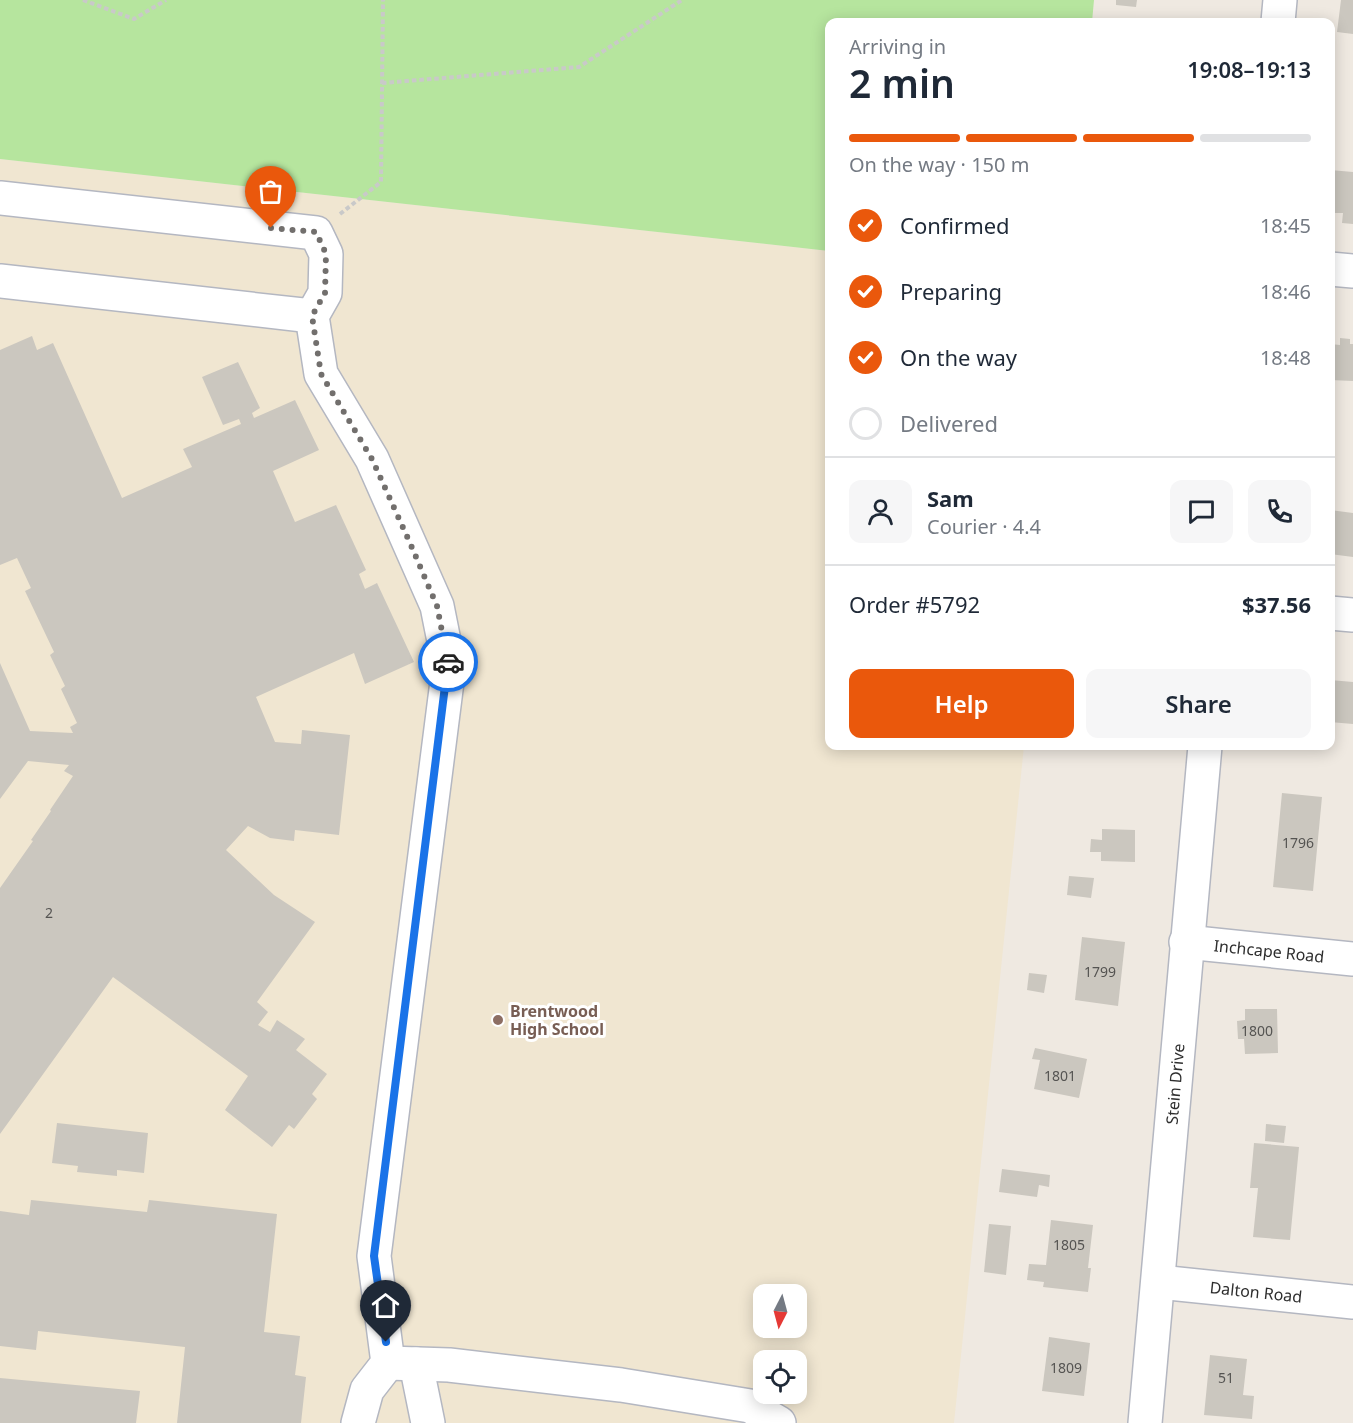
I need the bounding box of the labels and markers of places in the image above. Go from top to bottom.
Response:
pin [245,166,296,228]
place label: Brentwood High School [510,1000,604,1040]
marker: Brentwood High School [491,1013,505,1027]
pin [360,1280,411,1342]

